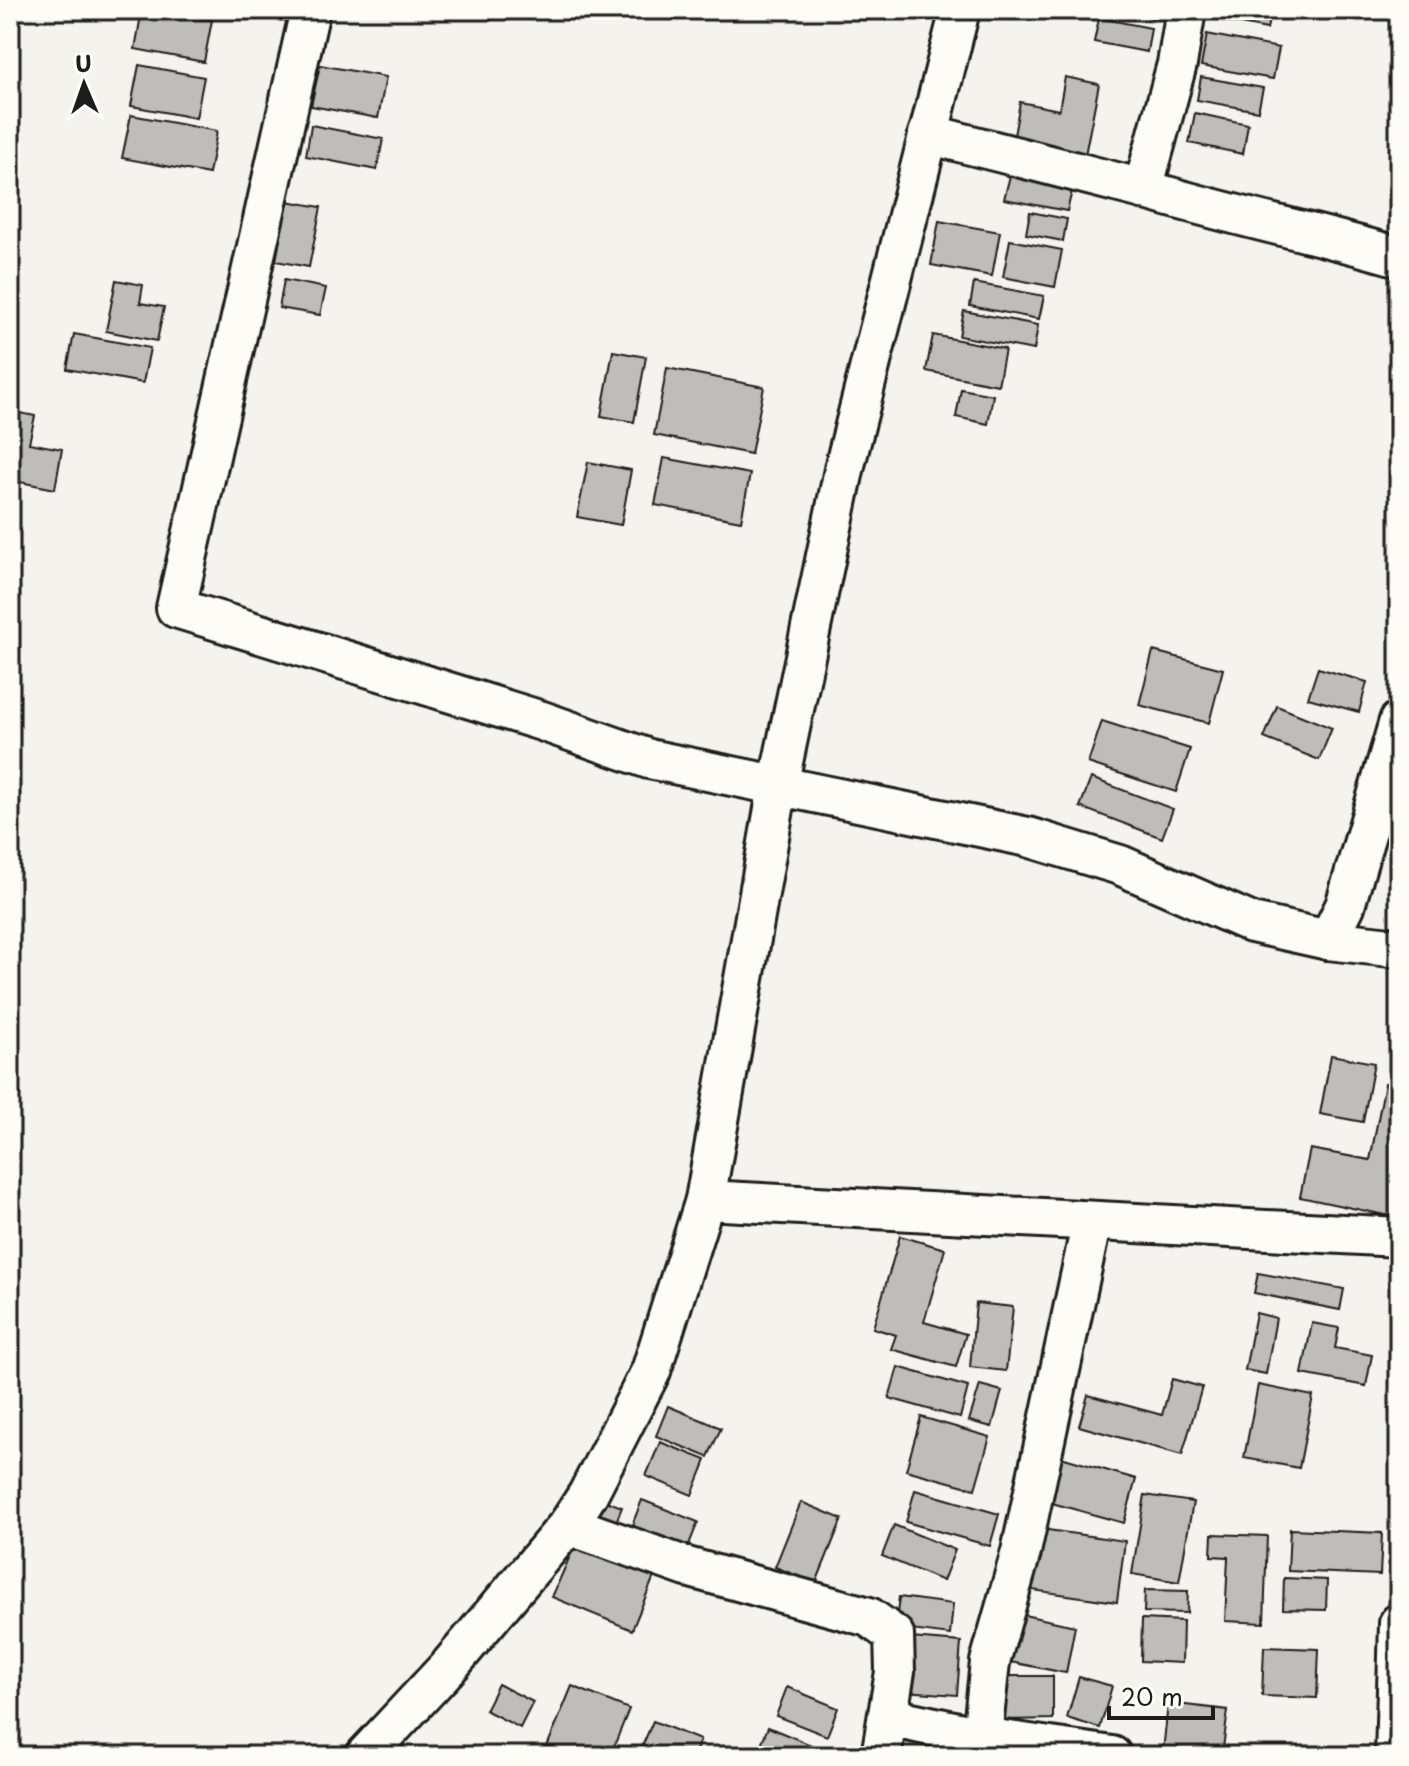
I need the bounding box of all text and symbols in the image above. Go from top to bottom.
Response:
north arrow [44,44,124,124]
text: U [74,46,92,79]
scale bar [1109,1670,1213,1720]
text: 20 m [1121,1678,1183,1714]

